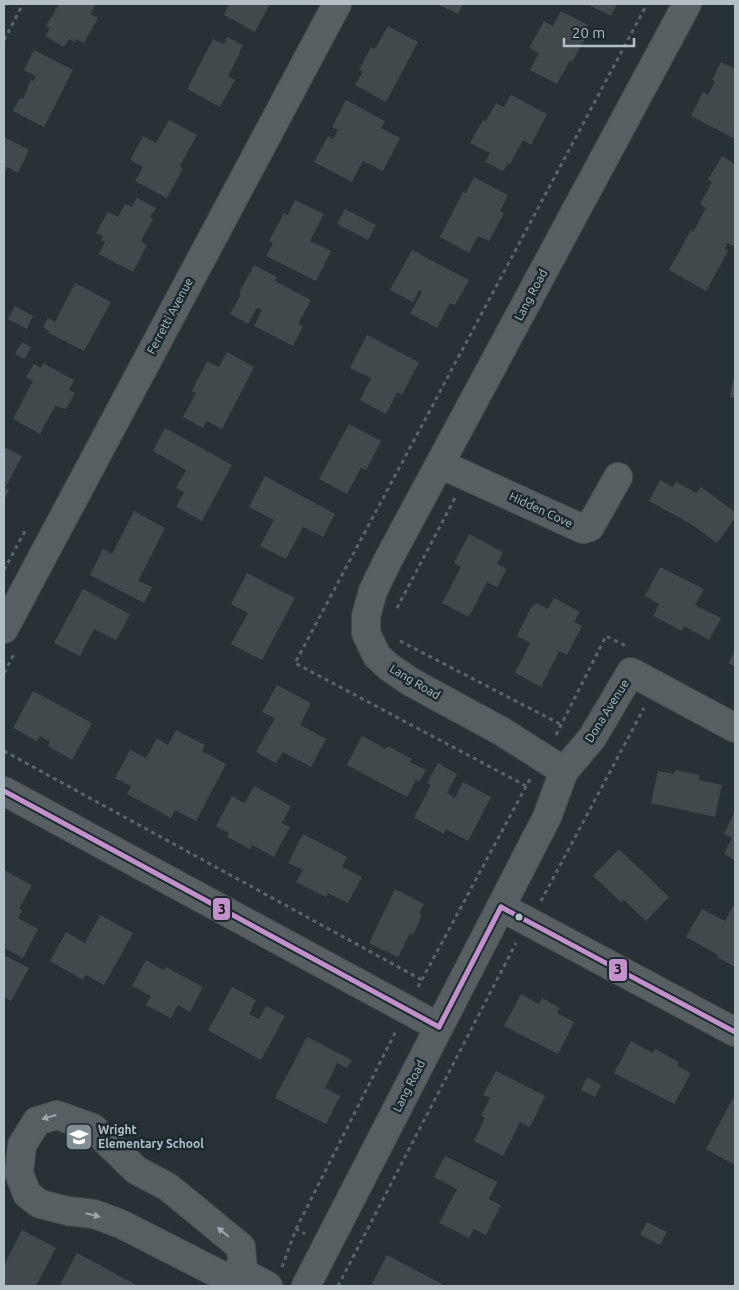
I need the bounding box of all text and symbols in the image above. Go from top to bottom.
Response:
scale bar [564,15,634,47]
text: 20 m [572,24,605,41]
street label: Lang Road [512,267,550,323]
street label: Ferretti Avenue [144,276,195,356]
street label: Hidden Cove [507,489,575,530]
street label: Lang Road [388,661,443,702]
street label: Dona Avenue [582,677,631,745]
line badge: 3 [212,897,231,921]
text: 3 [218,901,226,917]
unlabelled marker [514,912,524,922]
line badge: 3 [608,958,628,982]
text: 3 [614,961,622,977]
street label: Lang Road [390,1058,427,1114]
one-way arrow [41,1114,56,1122]
school or university icon: Wright Elementary School [64,1122,94,1152]
place label: Wright Elementary School [98,1123,204,1150]
one-way arrow [86,1211,101,1219]
one-way arrow [217,1227,230,1238]

